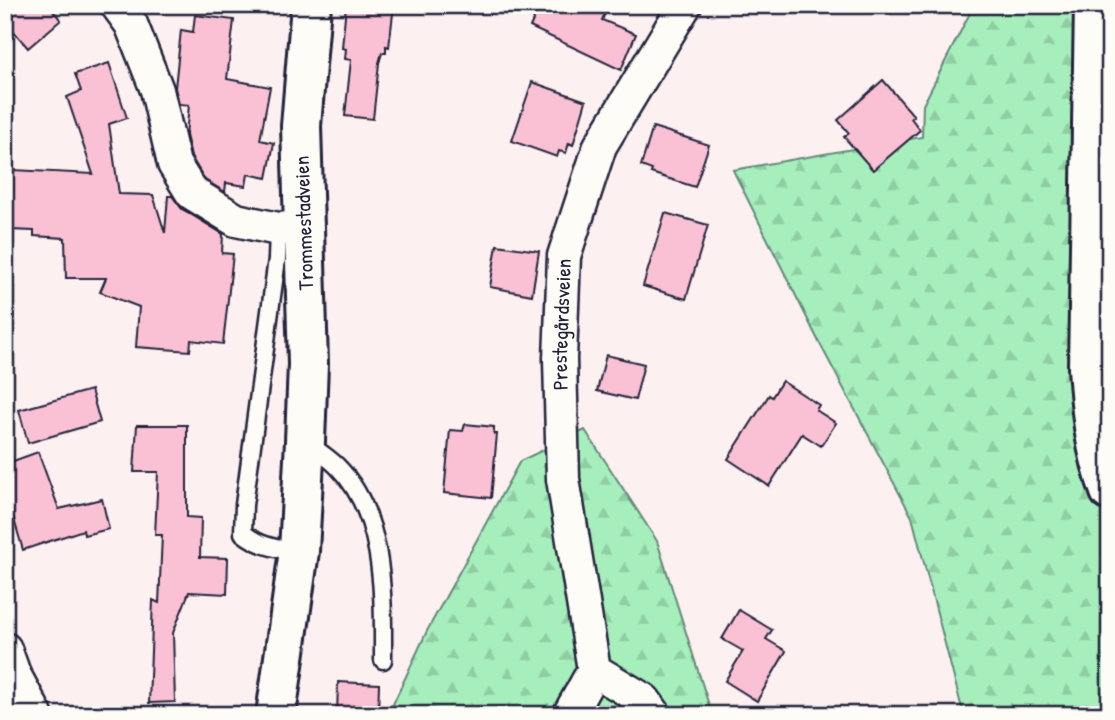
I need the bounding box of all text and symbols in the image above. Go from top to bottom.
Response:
street label: Trommestadveien [287,155,320,291]
street label: Prestegårdsveien [545,258,578,391]

